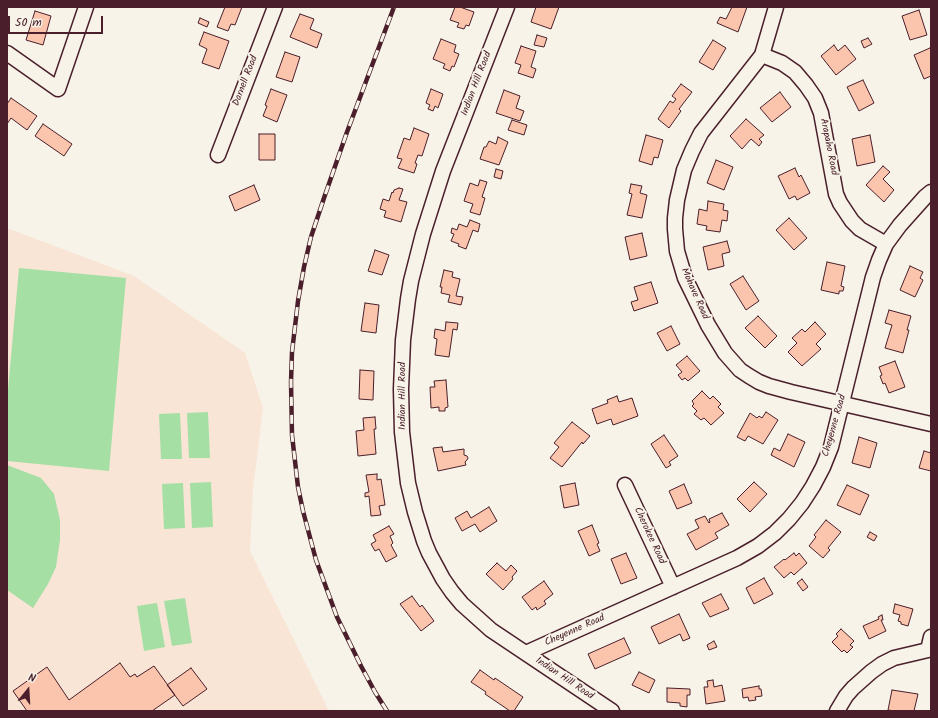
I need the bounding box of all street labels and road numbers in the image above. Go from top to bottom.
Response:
street label: Indian Hill Road [459,50,495,118]
street label: Darnell Road [231,54,261,108]
street label: Arapaho Road [817,118,839,176]
street label: Mohave Road [677,266,711,322]
street label: Indian Hill Road [397,362,409,430]
street label: Cheyenne Road [820,393,850,459]
street label: Cherokee Road [631,506,667,566]
street label: Cheyenne Road [543,612,607,650]
street label: Indian Hill Road [533,655,595,703]

